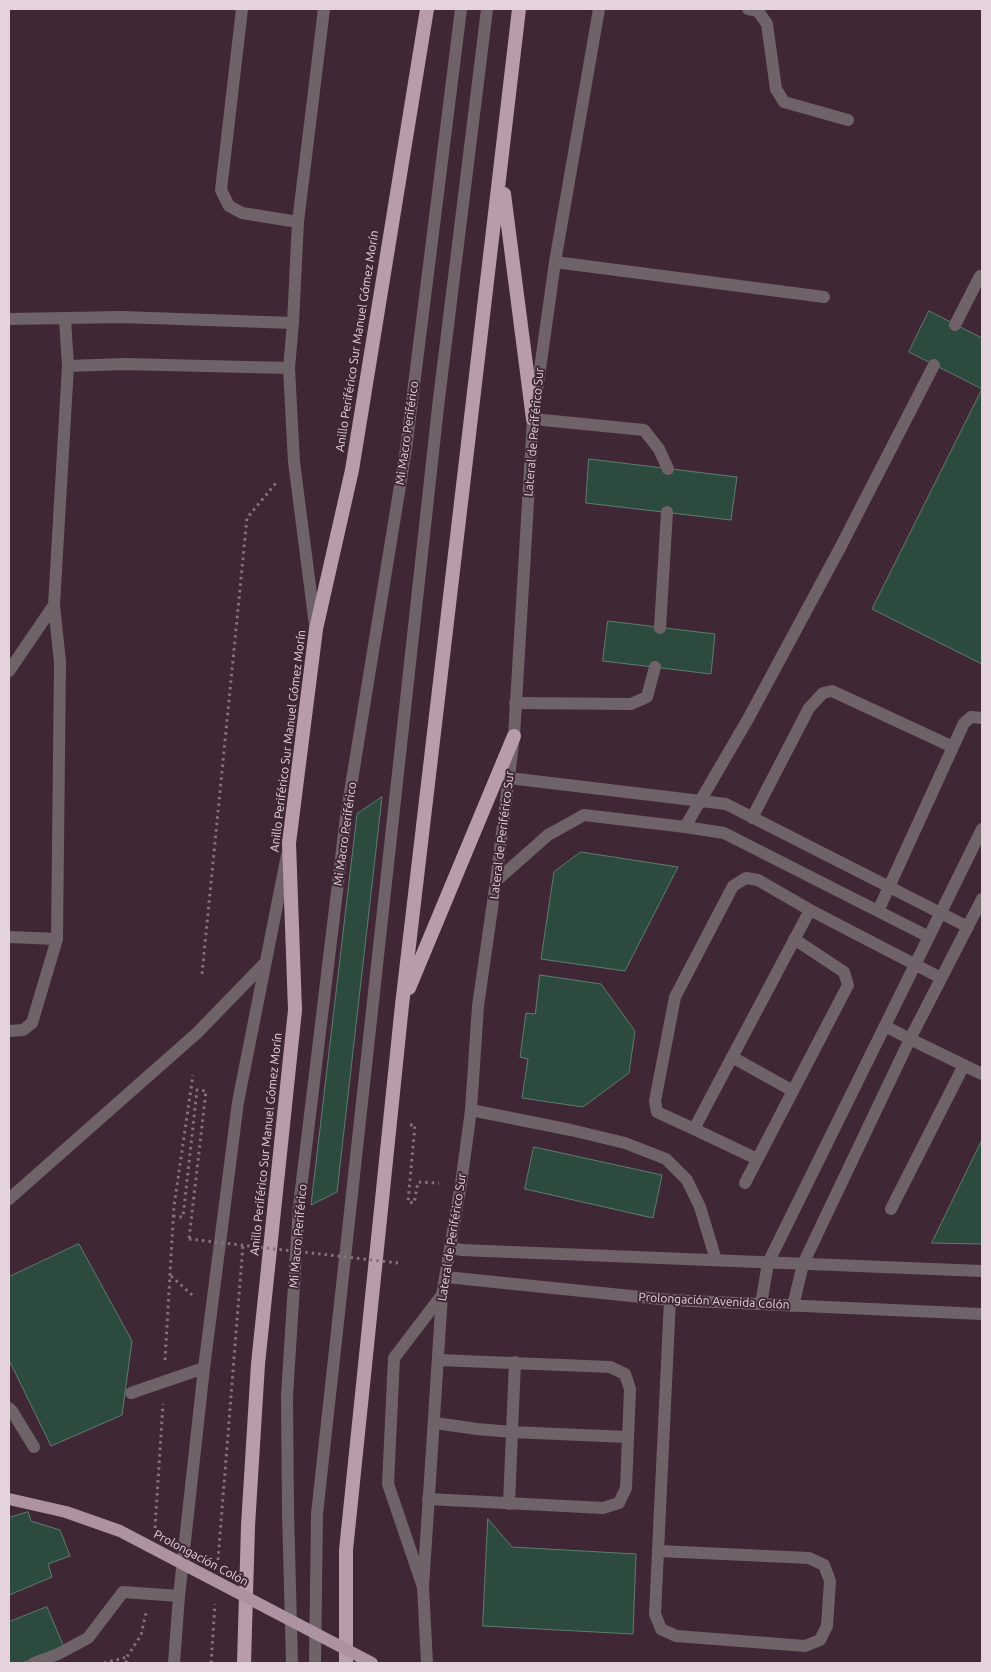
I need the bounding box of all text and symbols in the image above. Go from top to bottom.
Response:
street label: Anillo Periférico Sur Manuel Gómez Morín [332,229,382,453]
street label: Lateral de Periférico Sur [521,367,547,497]
street label: Mi Macro Periférico [393,380,421,486]
street label: Anillo Periférico Sur Manuel Gómez Morín [267,629,309,853]
street label: Lateral de Periférico Sur [487,770,517,900]
street label: Mi Macro Periférico [331,781,359,887]
street label: Anillo Periférico Sur Manuel Gómez Morín [247,1032,285,1256]
street label: Lateral de Periférico Sur [435,1172,469,1302]
street label: Mi Macro Periférico [286,1183,310,1289]
street label: Prolongación Avenida Colón [638,1290,790,1312]
street label: Prolongación Colón [151,1527,251,1589]

